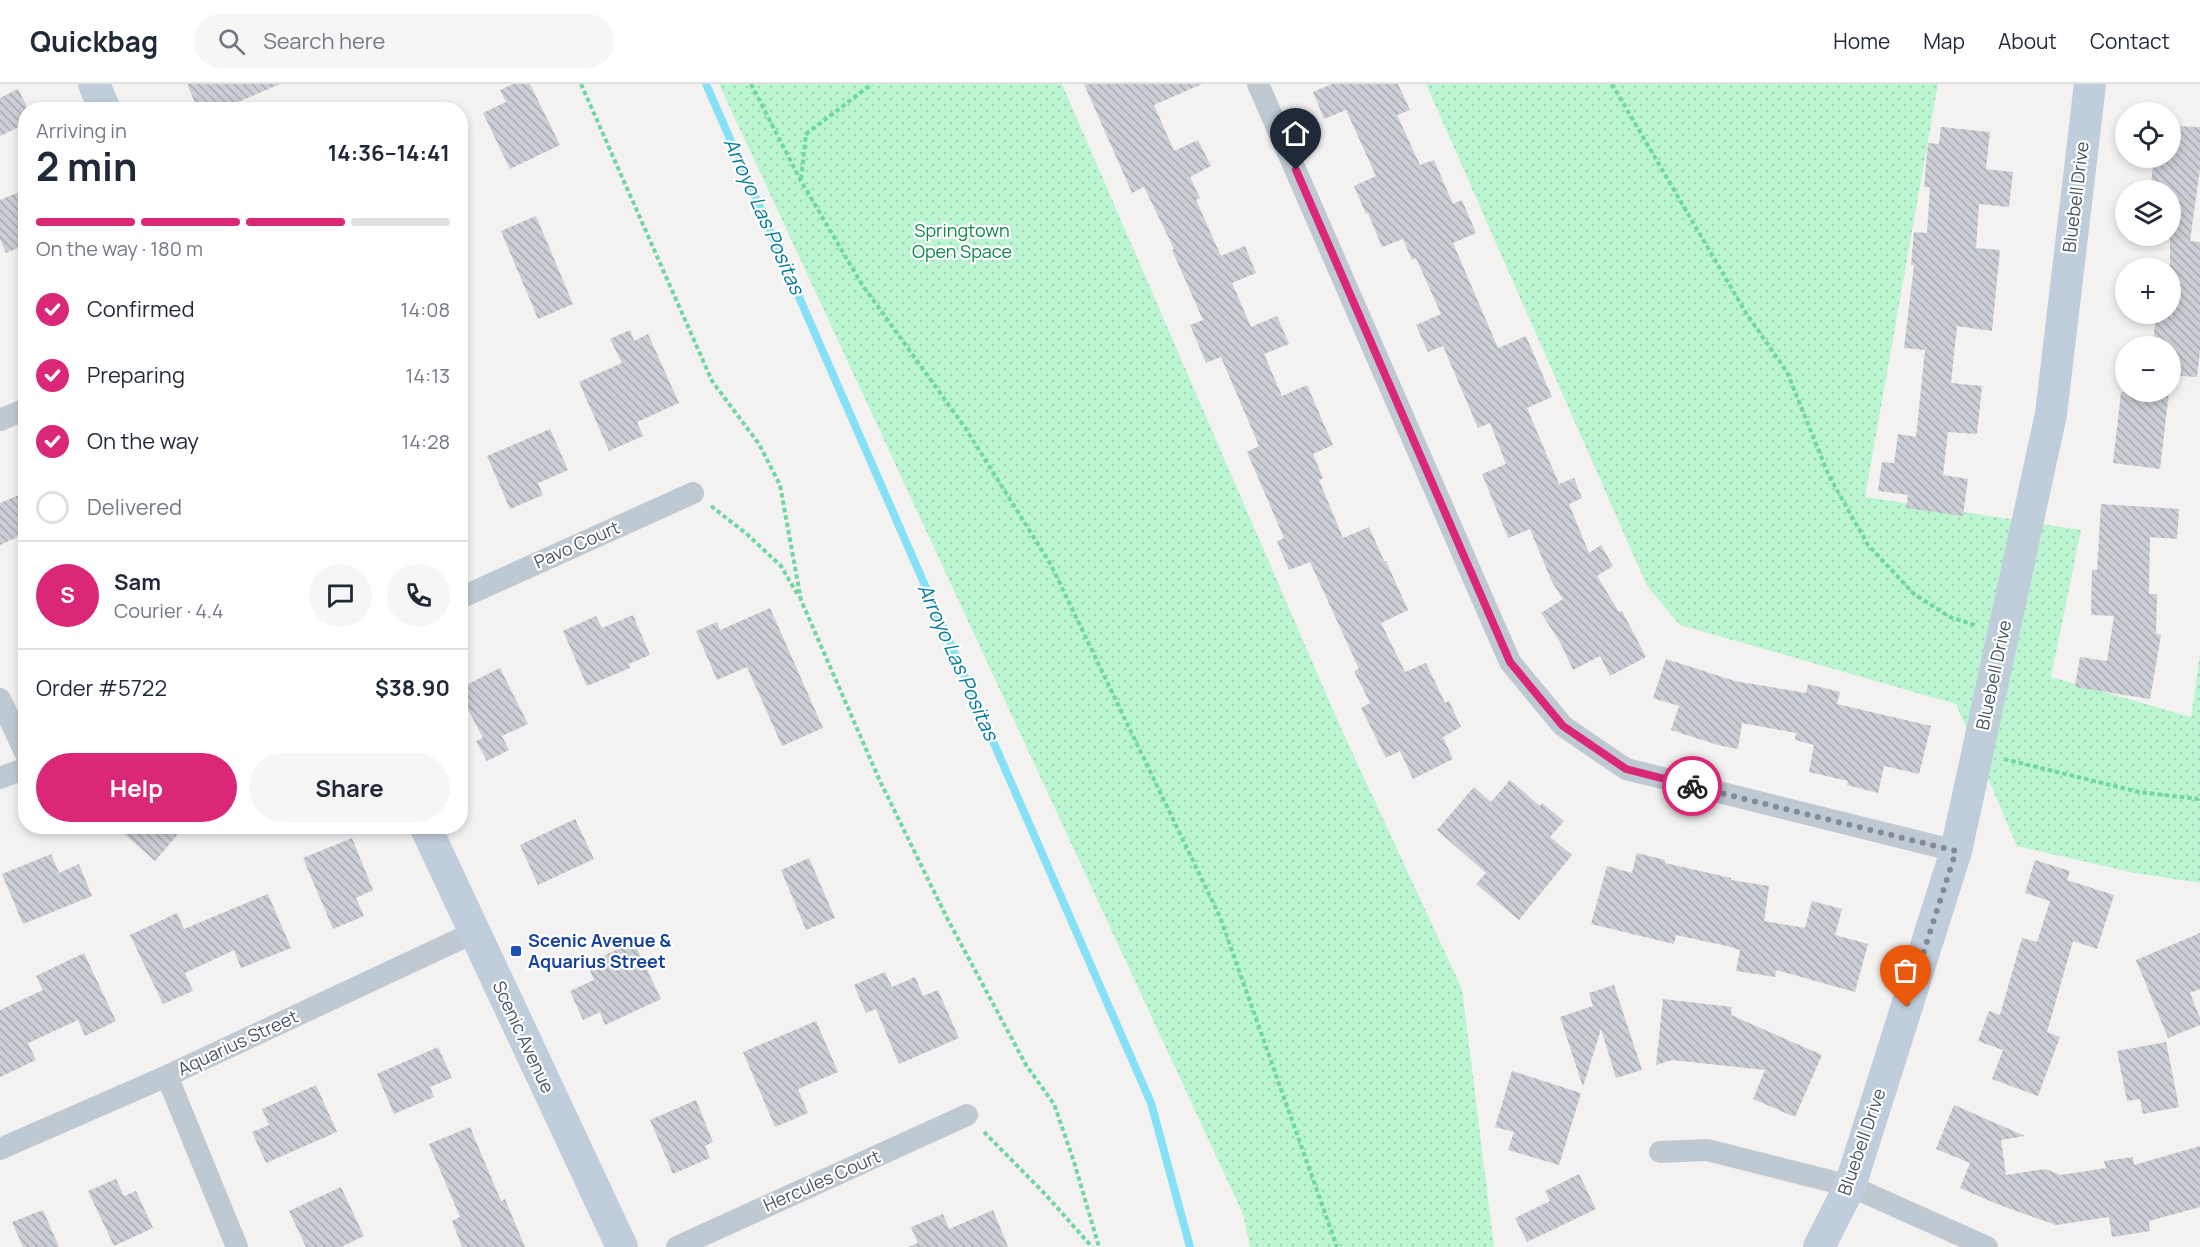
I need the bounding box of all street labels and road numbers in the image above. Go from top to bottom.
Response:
street label: Bluebell Drive [2056,140,2094,254]
street label: Pavo Court [530,515,623,574]
street label: Bluebell Drive [1970,618,2016,732]
street label: Scenic Avenue [487,977,560,1097]
street label: Aquarius Street [174,1004,302,1080]
street label: Bluebell Drive [1832,1085,1891,1198]
street label: Hercules Court [759,1144,884,1217]

